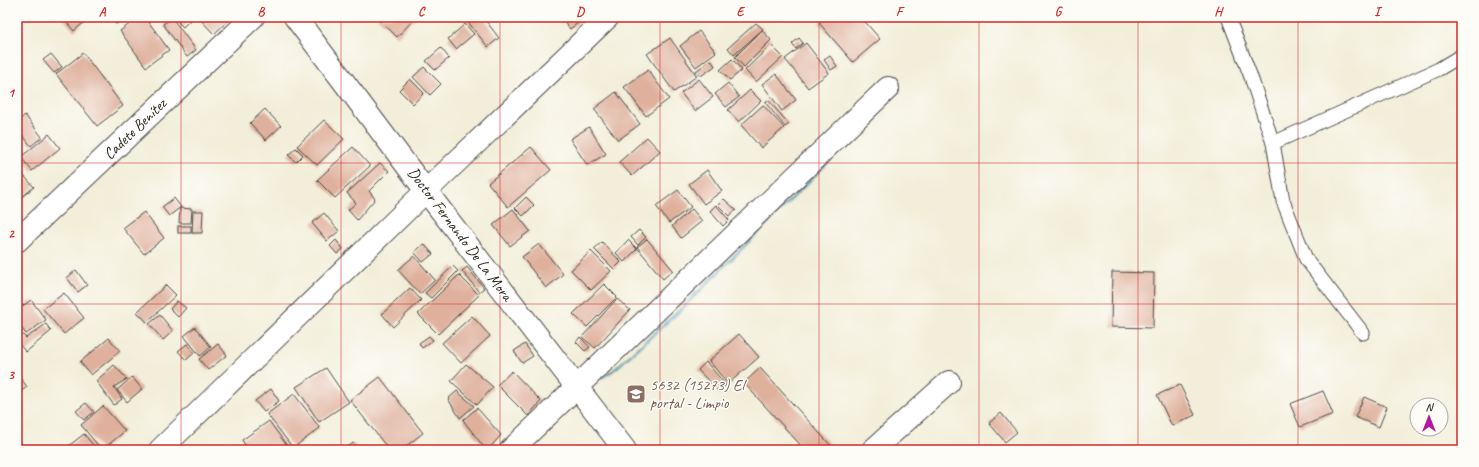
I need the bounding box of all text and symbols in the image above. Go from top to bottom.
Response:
text: A [99,4,107,20]
text: B [258,4,266,20]
text: C [418,4,426,20]
text: D [576,4,585,20]
text: E [737,4,746,20]
text: F [896,4,905,20]
text: G [1055,4,1063,20]
text: H [1214,4,1224,20]
text: I [1374,4,1383,20]
text: 1 [8,85,16,101]
street label: Cadete Benítez [99,93,172,164]
street label: Doctor Fernando De La Mora [403,163,518,306]
text: 2 [8,226,15,242]
text: 3 [8,367,15,383]
place label: 5632 (15273) El portal - Limpio [650,375,748,413]
school or university icon: 5632 (15273) El portal - Limpio [625,383,647,405]
north arrow [1409,397,1449,437]
text: N [1426,400,1435,414]

